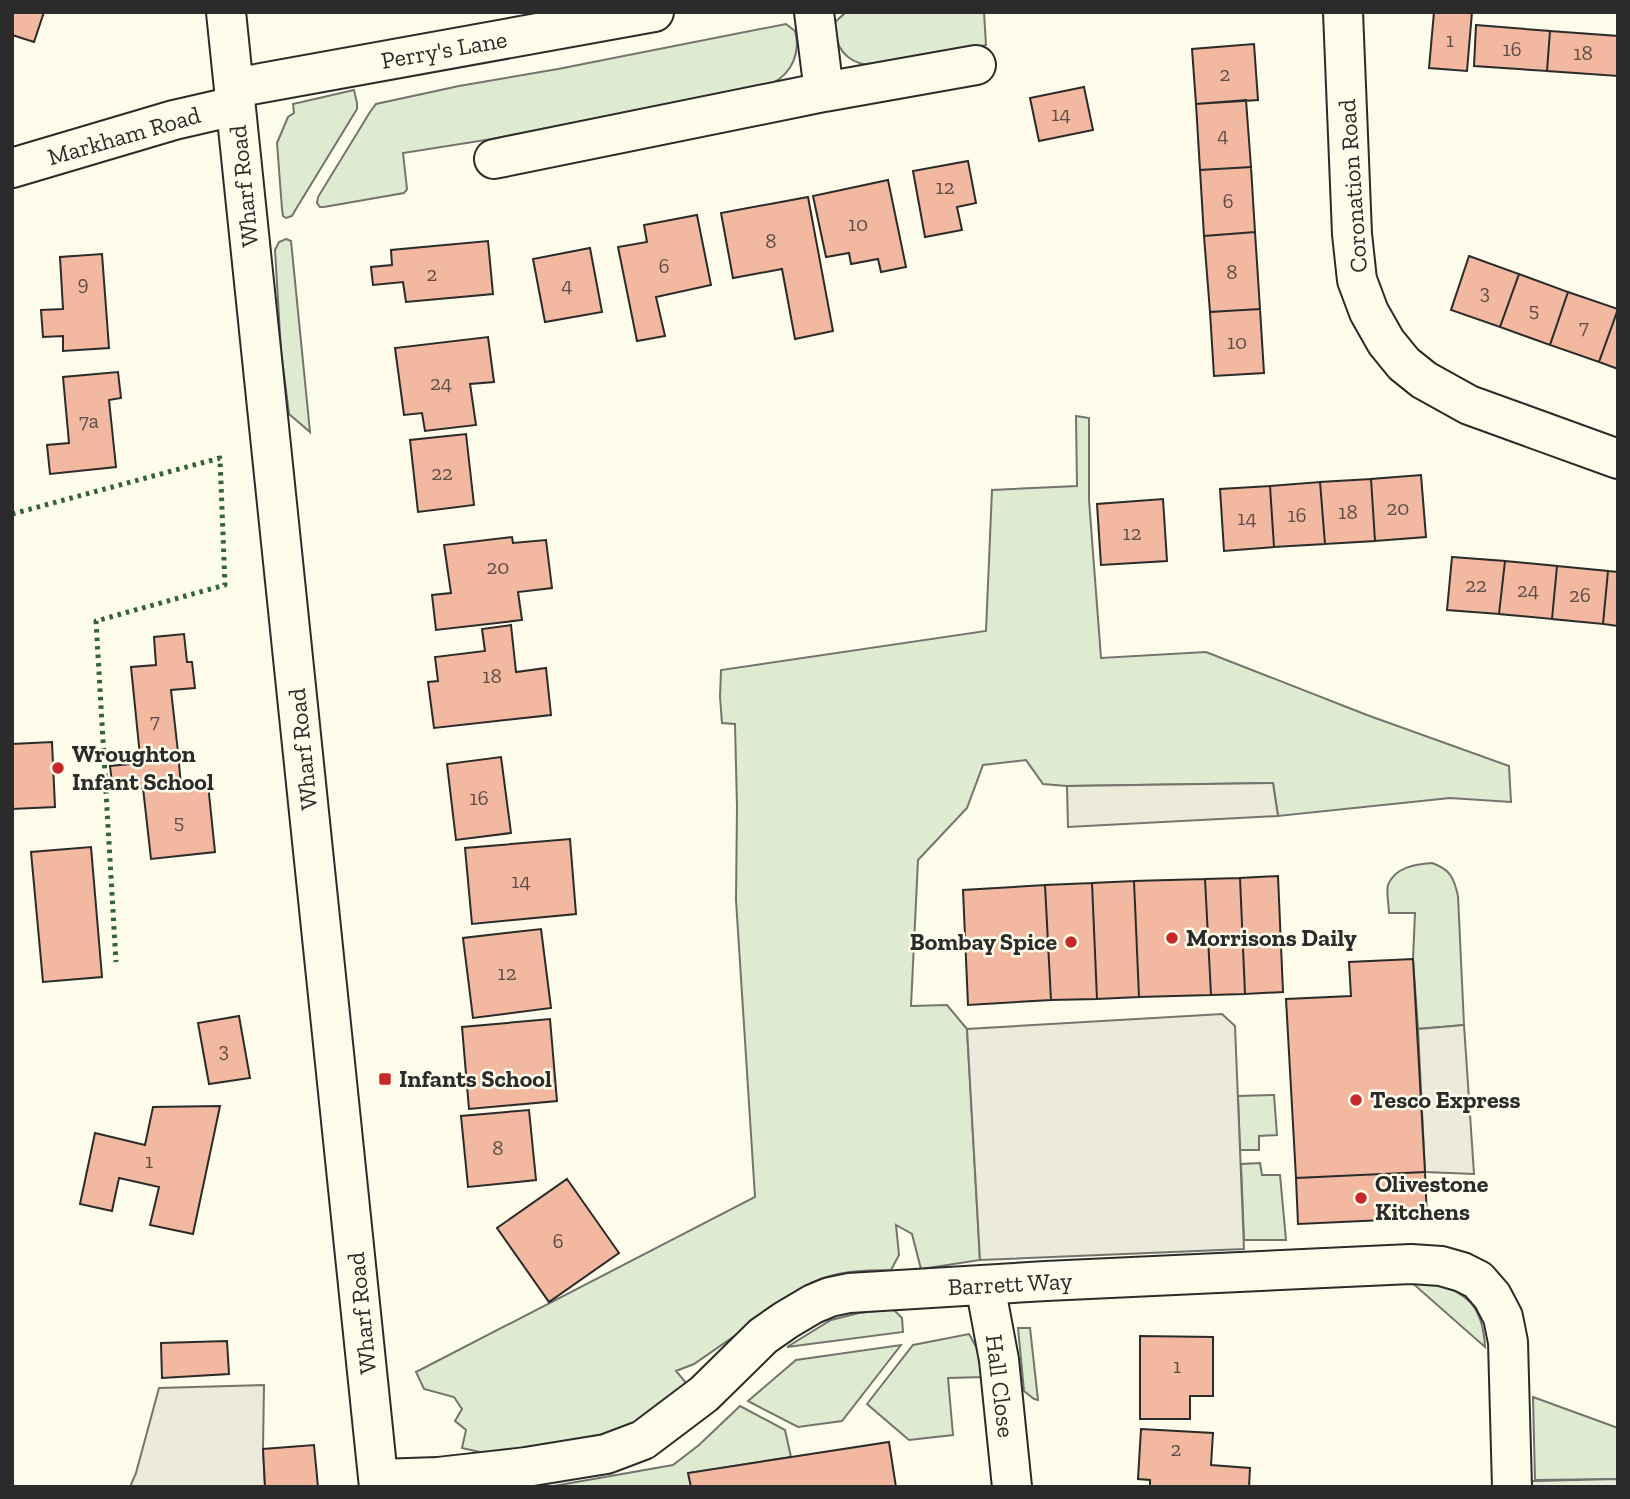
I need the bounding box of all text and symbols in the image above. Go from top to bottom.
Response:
street label: Perry's Lane [379,24,509,75]
house number: 1 [1446,27,1454,52]
house number: 16 [1502,36,1522,61]
house number: 18 [1573,40,1593,65]
house number: 2 [1220,61,1230,86]
street label: Coronation Road [1332,98,1373,274]
street label: Markham Road [44,100,204,171]
house number: 14 [1051,101,1071,126]
house number: 4 [1217,122,1229,147]
street label: Wharf Road [223,124,264,248]
house number: 12 [936,174,954,199]
house number: 6 [1222,188,1234,213]
house number: 10 [848,211,868,236]
house number: 8 [765,228,777,253]
house number: 6 [658,253,670,278]
house number: 8 [1226,259,1238,284]
house number: 2 [427,261,437,286]
house number: 9 [77,270,89,295]
house number: 4 [561,272,573,297]
house number: 3 [1480,279,1490,304]
house number: 5 [1529,297,1539,322]
house number: 7 [1579,314,1589,339]
house number: 10 [1227,329,1247,354]
house number: 24 [430,370,452,395]
house number: 7a [79,408,99,433]
house number: 22 [431,460,453,485]
house number: 20 [1387,495,1409,520]
house number: 18 [1338,499,1358,524]
house number: 16 [1287,502,1307,527]
house number: 14 [1237,505,1257,530]
house number: 12 [1123,520,1141,545]
house number: 20 [487,554,509,579]
house number: 22 [1465,572,1487,597]
house number: 24 [1517,577,1539,602]
house number: 26 [1569,582,1591,607]
house number: 18 [482,663,502,688]
street label: Wharf Road [282,687,323,811]
house number: 7 [150,708,160,733]
place label: Wroughton Infant School [72,739,214,796]
marker: Wroughton Infant School [50,760,66,776]
house number: 16 [469,785,489,810]
house number: 5 [174,809,184,834]
house number: 14 [511,868,531,893]
place label: Morrisons Daily [1186,923,1357,952]
place label: Bombay Spice [910,927,1057,956]
marker: Morrisons Daily [1164,930,1180,946]
marker: Bombay Spice [1063,934,1079,950]
house number: 12 [498,960,516,985]
house number: 3 [219,1037,229,1062]
place label: Infants School [399,1064,552,1093]
marker: Infants School [377,1071,393,1087]
place label: Tesco Express [1370,1085,1521,1114]
marker: Tesco Express [1348,1092,1364,1108]
house number: 8 [492,1135,504,1160]
house number: 1 [145,1148,153,1173]
place label: Olivestone Kitchens [1375,1169,1489,1226]
marker: Olivestone Kitchens [1353,1190,1369,1206]
house number: 6 [552,1228,564,1253]
street label: Wharf Road [341,1251,382,1375]
street label: Barrett Way [947,1266,1074,1301]
street label: Hall Close [980,1333,1021,1439]
house number: 1 [1173,1353,1181,1378]
house number: 2 [1171,1436,1181,1461]

